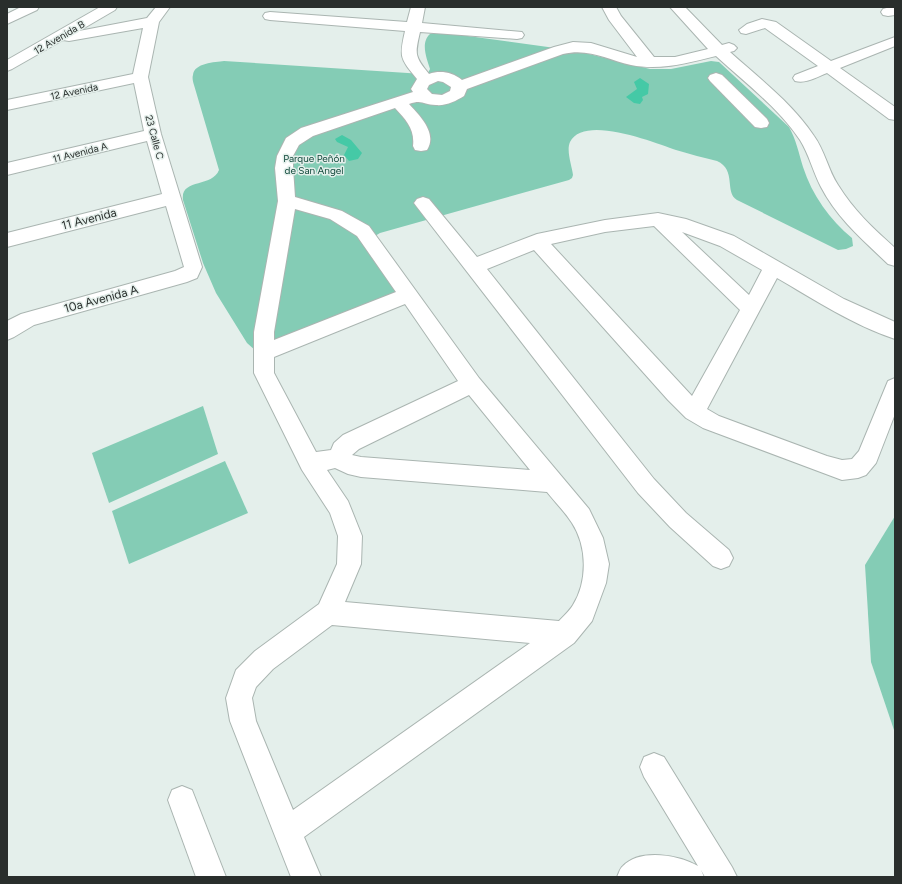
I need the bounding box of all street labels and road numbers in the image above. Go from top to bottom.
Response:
street label: 12 Avenida B [31,18,87,57]
street label: 12 Avenida [49,80,99,103]
street label: 23 Calle C [142,114,167,161]
street label: 11 Avenida A [51,139,109,166]
street label: 11 Avenida [60,205,118,233]
street label: 10a Avenida A [62,282,140,316]

